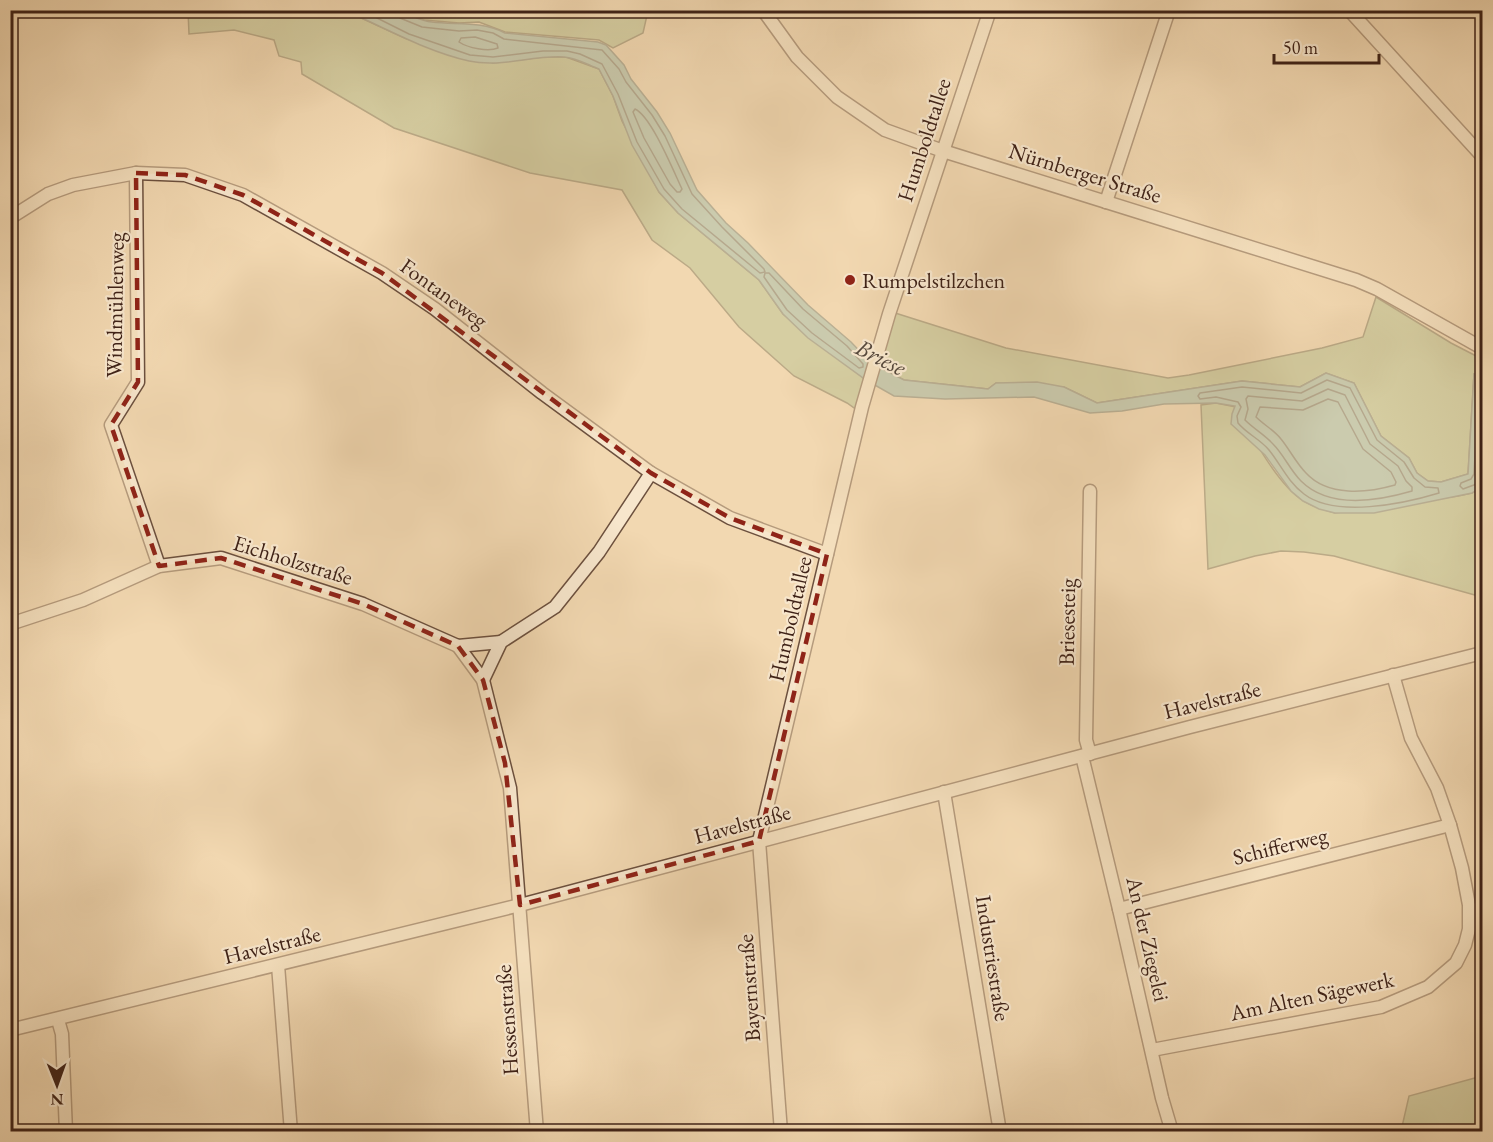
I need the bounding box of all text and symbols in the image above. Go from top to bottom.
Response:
scale bar [1274,27,1379,65]
text: 50 m [1283,36,1318,59]
street label: Humboldtallee [890,74,958,205]
street label: Nürnberger Straße [1005,136,1165,210]
street label: Windmühlenweg [99,232,131,378]
street label: Fontaneweg [394,251,494,335]
place label: Rumpelstilzchen [862,266,1006,295]
marker: Rumpelstilzchen [843,273,857,287]
water label: Briese [850,331,912,383]
street label: Eichholzstraße [230,528,357,592]
street label: Humboldtallee [761,553,819,685]
street label: Briesesteig [1052,578,1082,666]
street label: Havelstraße [1161,674,1264,726]
street label: Havelstraße [690,797,794,851]
street label: Schifferweg [1230,820,1331,872]
street label: An der Ziegelei [1119,873,1176,1004]
street label: Industriestraße [969,893,1017,1023]
street label: Havelstraße [221,919,324,971]
street label: Bayernstraße [731,933,767,1043]
street label: Hessenstraße [489,963,525,1076]
street label: Am Alten Sägewerk [1226,964,1397,1028]
north arrow [27,1055,87,1115]
text: N [51,1089,64,1110]

